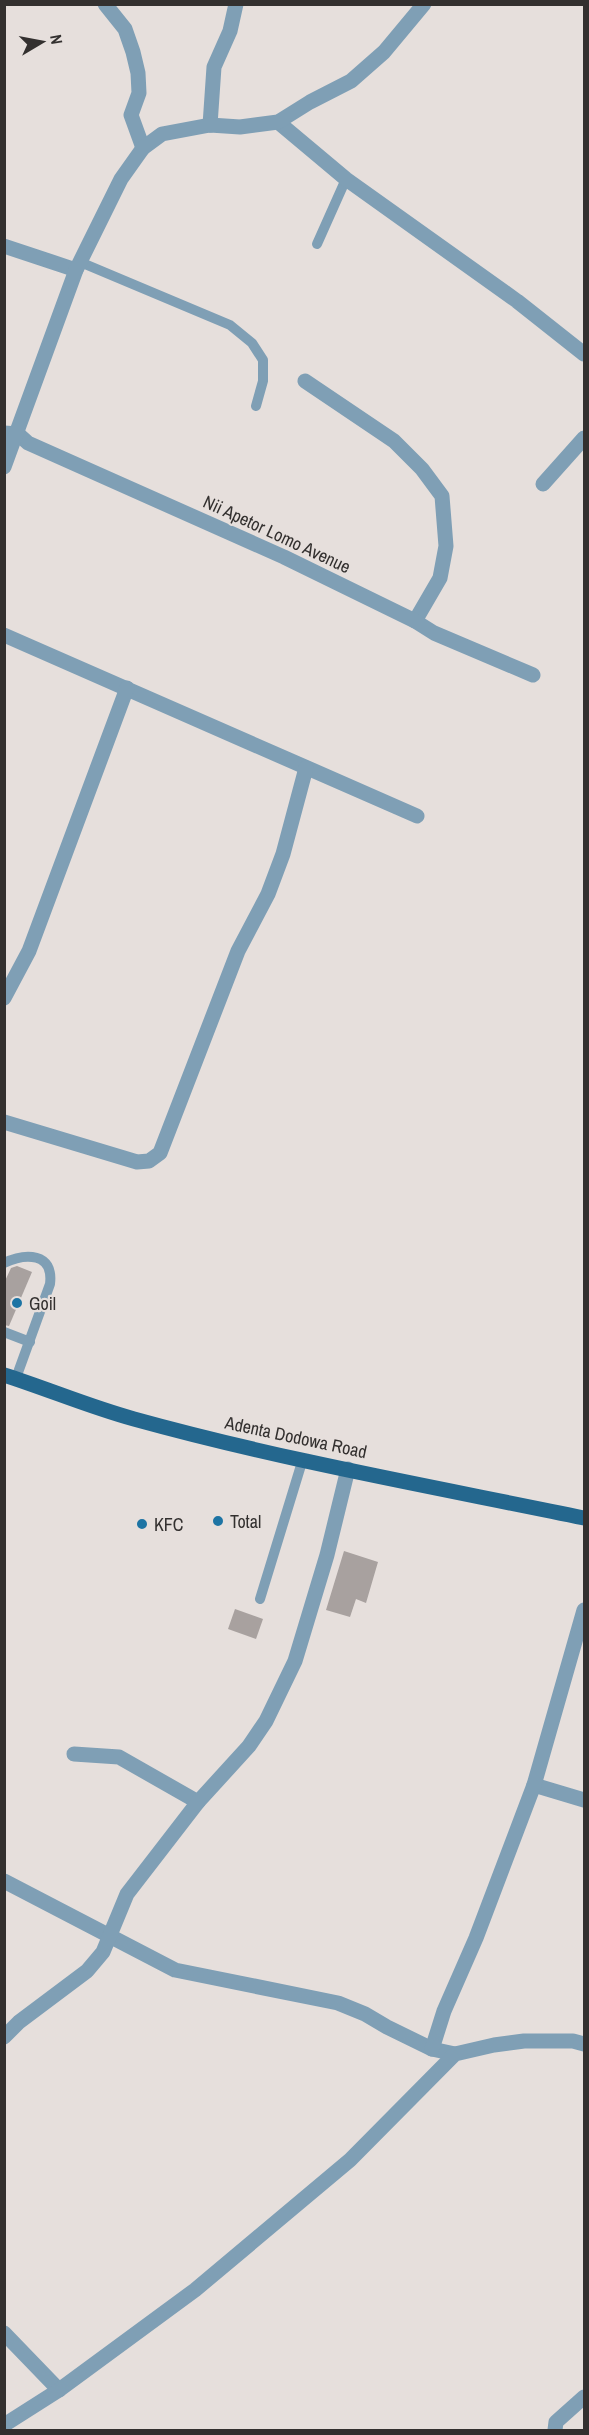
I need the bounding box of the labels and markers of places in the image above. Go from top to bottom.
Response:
place label: Goil [29,1291,56,1316]
marker: Goil [10,1296,24,1310]
place label: Total [230,1509,261,1534]
place label: KFC [154,1512,184,1537]
marker: Total [211,1514,225,1528]
marker: KFC [135,1517,149,1531]

